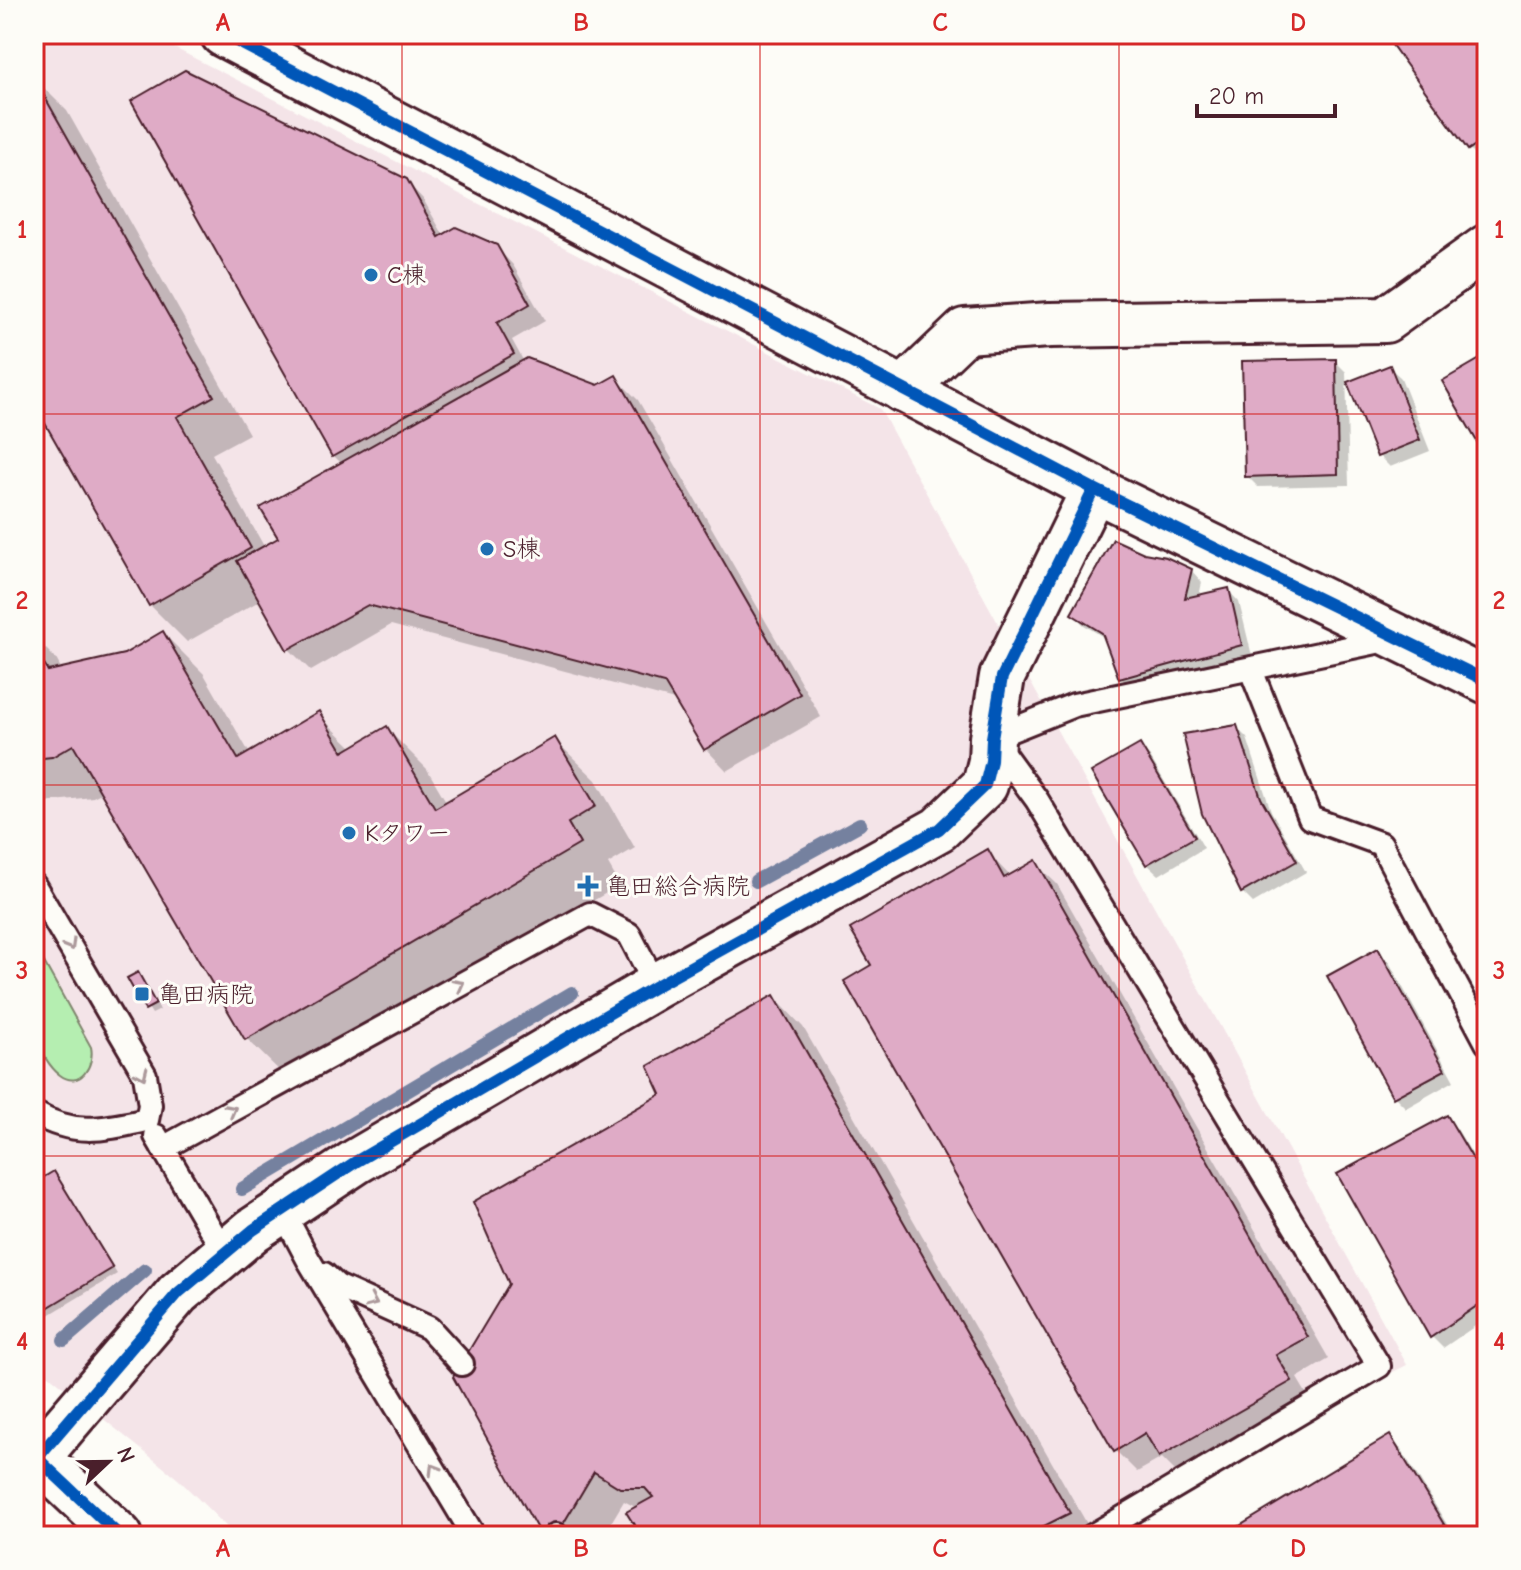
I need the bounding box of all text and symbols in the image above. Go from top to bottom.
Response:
text: A [216,8,231,38]
text: B [573,8,589,38]
text: C [932,8,948,38]
text: D [1290,8,1306,38]
scale bar [1197,68,1335,118]
text: 20 m [1209,82,1264,110]
text: 1 [17,215,27,245]
text: 1 [1494,215,1504,245]
place label: C棟 [387,261,426,289]
marker: C棟 [362,266,380,284]
place label: S棟 [503,535,540,563]
marker: S棟 [478,540,496,558]
text: 2 [16,586,28,616]
text: 2 [1493,586,1505,616]
place label: Kタワー [365,819,450,847]
marker: Kタワー [340,824,358,842]
place label: 亀田総合病院 [606,872,750,900]
marker: 亀田総合病院 [577,875,599,897]
one-way arrow [60,936,75,951]
text: 3 [16,956,28,986]
text: 3 [1493,956,1505,986]
place label: 亀田病院 [158,980,254,1008]
one-way arrow [451,980,465,995]
marker: 亀田病院 [133,985,151,1003]
one-way arrow [133,1066,149,1080]
one-way arrow [222,1104,237,1119]
one-way arrow [364,1292,378,1308]
text: 4 [16,1327,28,1357]
text: 4 [1493,1327,1505,1357]
north arrow [68,1422,148,1502]
text: N [111,1443,140,1466]
one-way arrow [428,1463,444,1478]
text: A [216,1534,231,1564]
text: B [573,1534,589,1564]
text: C [932,1534,948,1564]
text: D [1290,1534,1306,1564]

